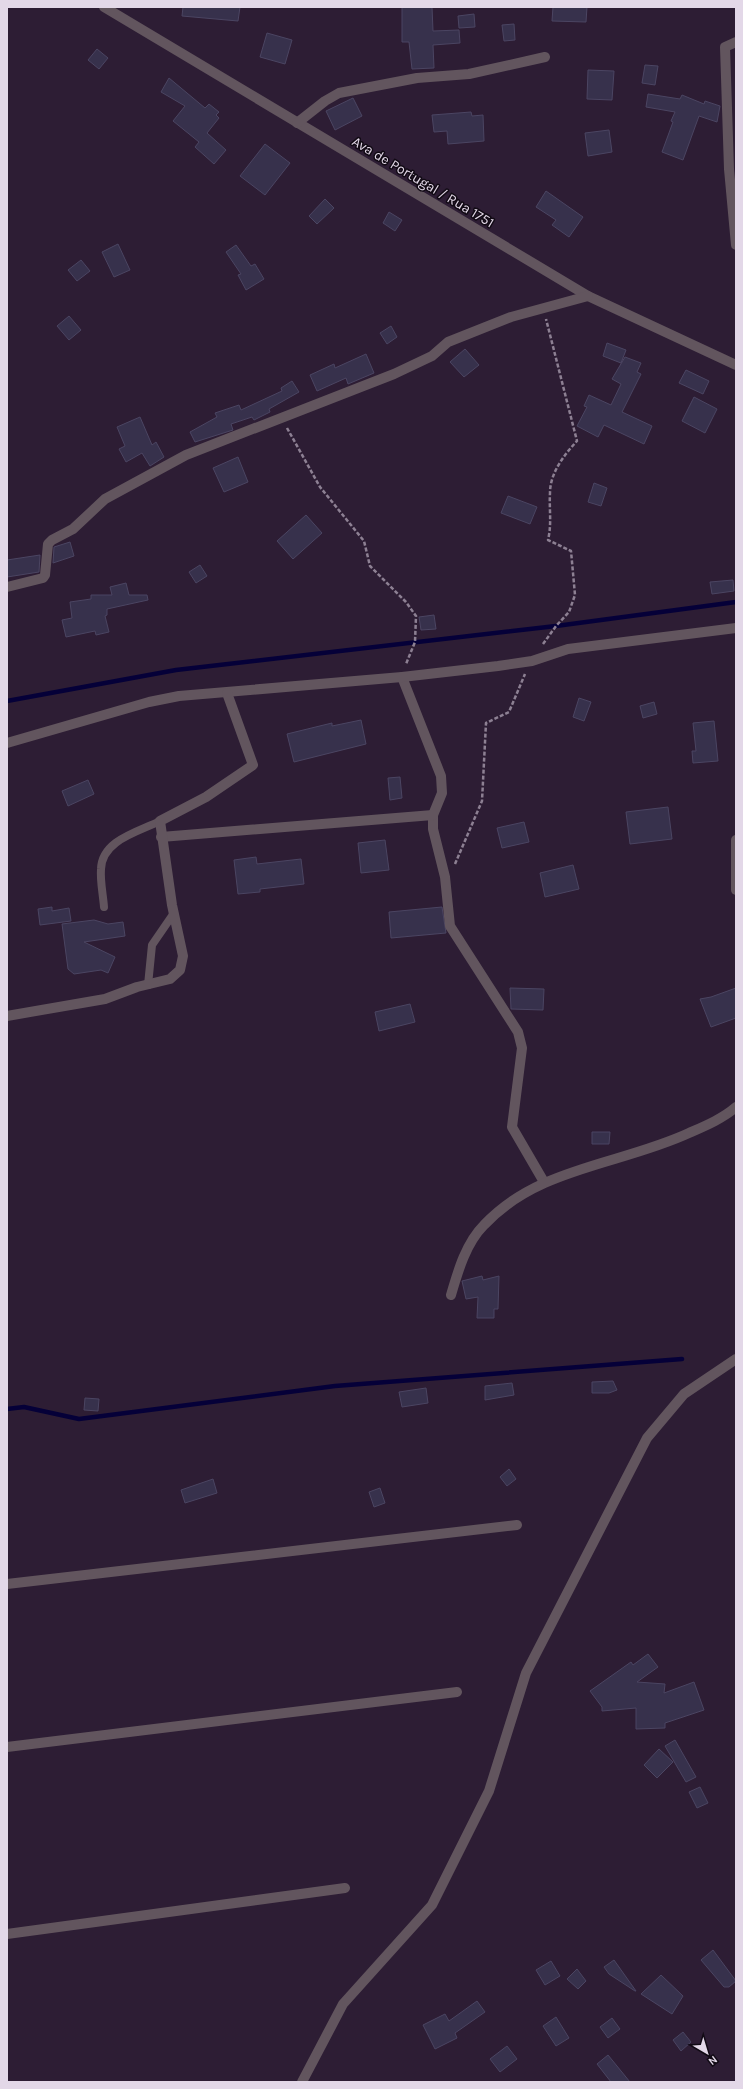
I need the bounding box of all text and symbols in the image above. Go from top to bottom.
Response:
street label: Ava de Portugal / Rua 1751 [349,133,497,231]
north arrow [687,2033,727,2073]
text: N [706,2053,720,2068]

